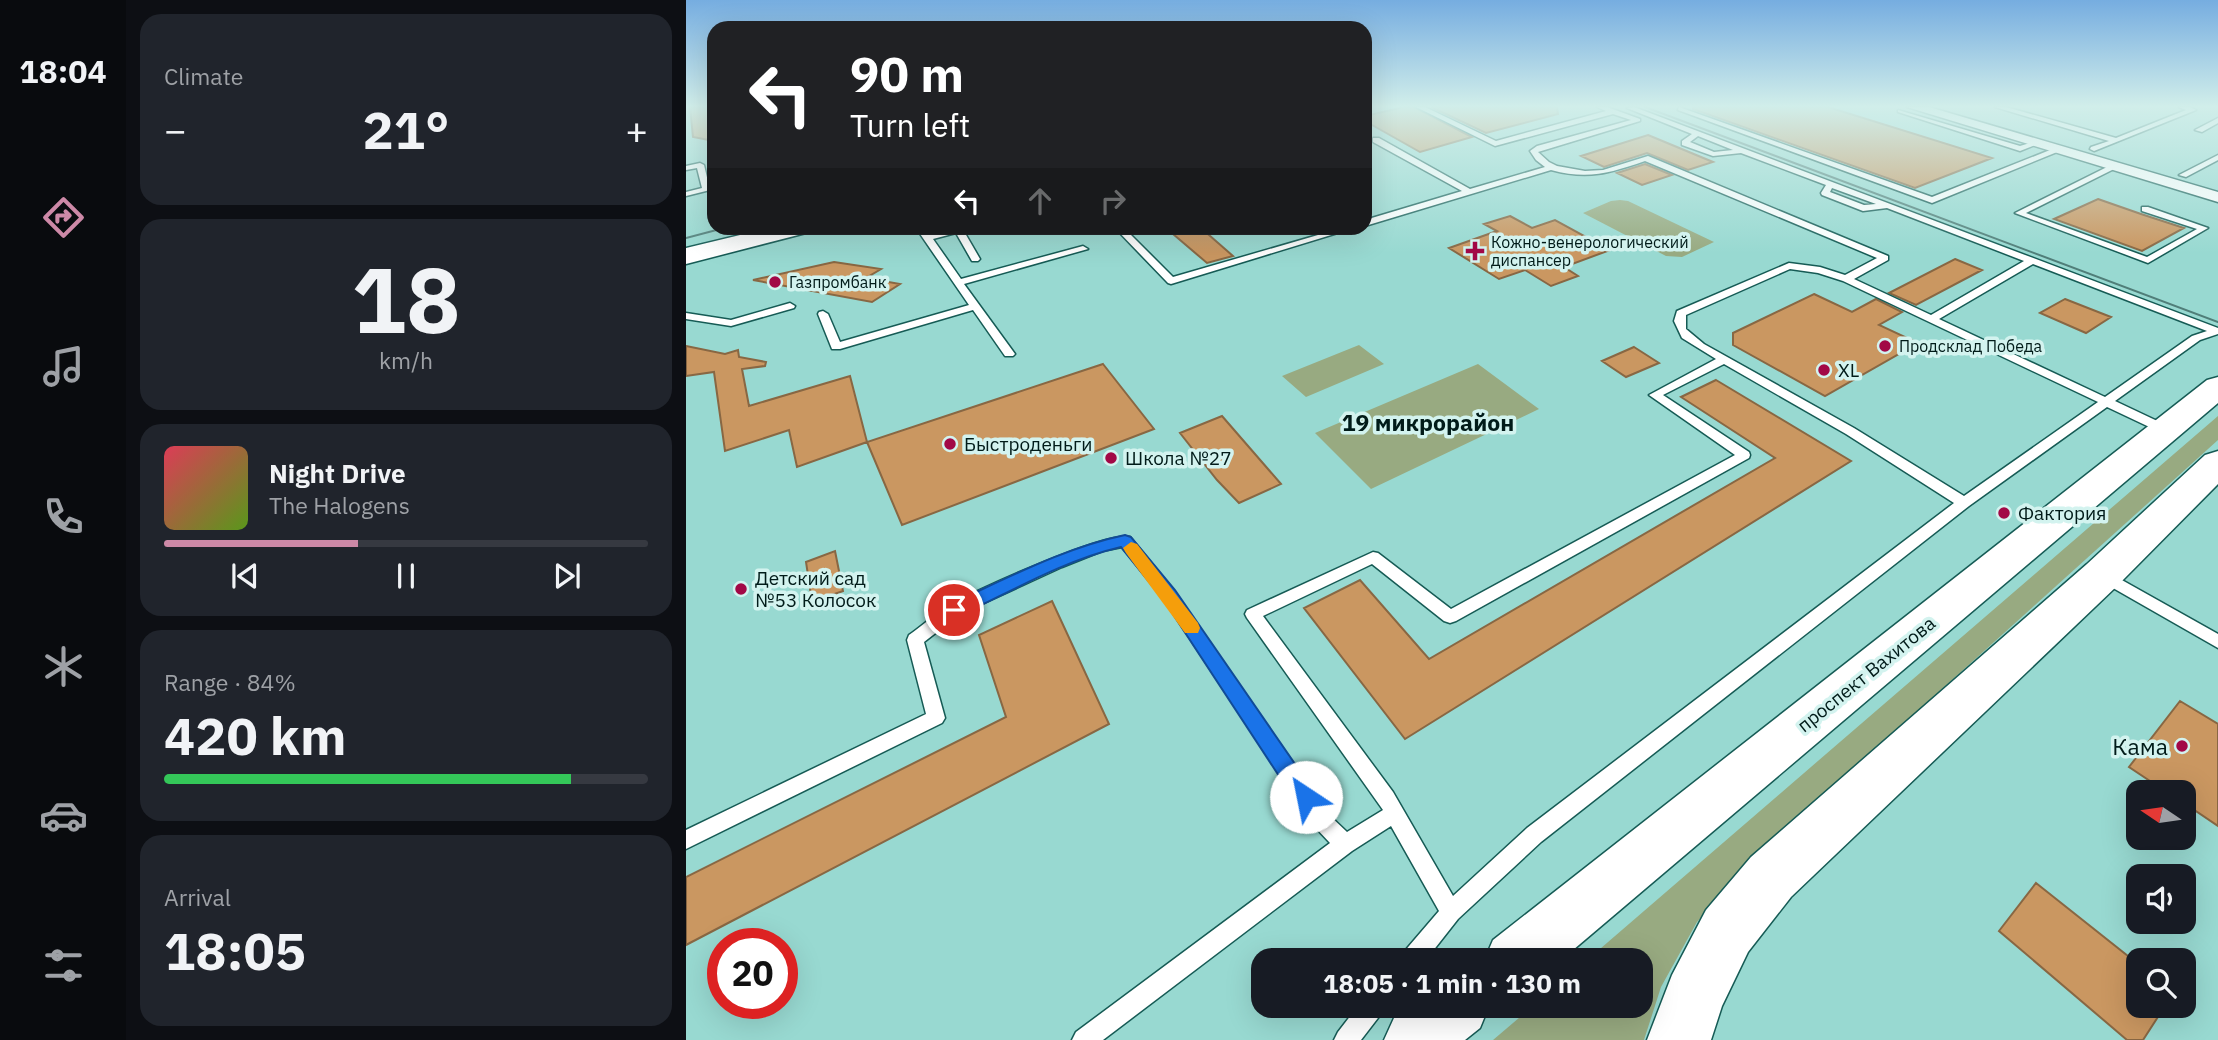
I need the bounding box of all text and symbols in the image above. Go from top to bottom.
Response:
text: 90 m [850,42,964,105]
icon: left [735,49,826,140]
text: 18:04 [19,50,107,92]
text: Climate [164,61,243,91]
text: 21° [363,96,449,163]
text: Turn left [850,104,970,146]
text: − [164,105,187,154]
text: + [625,105,648,154]
icon: left [948,182,986,220]
icon: ahead [1021,182,1059,220]
icon: right [1094,182,1132,220]
icon: directions [39,193,88,242]
place label: Кожно-венерологический диспансер [1491,232,1689,270]
text: 18 [351,240,461,358]
marker: Кожно-венерологический диспансер [1465,241,1485,261]
place label: Газпромбанк [789,272,887,292]
marker: Газпромбанк [767,274,783,290]
place label: Продсклад Победа [1899,336,2042,356]
marker: Продсклад Победа [1877,338,1893,354]
icon: music [39,342,88,391]
text: km/h [379,345,433,375]
place label: XL [1838,358,1859,382]
marker: XL [1816,362,1832,378]
district label: 19 микрорайон [1342,407,1514,437]
place label: Быстроденьги [964,432,1092,456]
marker: Быстроденьги [942,436,958,452]
place label: Школа №27 [1125,446,1232,470]
marker: Школа №27 [1103,450,1119,466]
text: Night Drive [269,456,406,490]
text: The Halogens [269,490,410,520]
icon: phone [39,492,88,541]
place label: Фактория [2018,501,2106,525]
marker: Фактория [1996,505,2012,521]
icon: previous [226,557,264,595]
icon: pause [387,557,425,595]
icon: next [548,557,586,595]
place label: Детский сад №53 Колосок [755,566,876,612]
pin [924,580,984,640]
marker: Детский сад №53 Колосок [733,581,749,597]
icon: arrive [935,591,973,629]
street label: проспект Вахитова [1792,611,1940,737]
icon: climate [39,642,88,691]
text: Range · 84% [164,667,296,697]
text: 420 km [164,702,346,769]
place label: Кама [2112,731,2168,761]
marker: Кама [2174,738,2190,754]
position arrow [1269,760,1343,834]
north arrow [2126,780,2196,850]
map controls [2126,780,2196,1018]
icon: car [39,791,88,840]
button: sound [2126,864,2196,934]
text: Arrival [164,882,231,912]
text: 18:05 [164,917,306,984]
speed limit sign: 20 [707,928,798,1019]
icon: filters [39,941,88,990]
button: search [2126,948,2196,1018]
text: 18:05 · 1 min · 130 m [1323,966,1581,1000]

